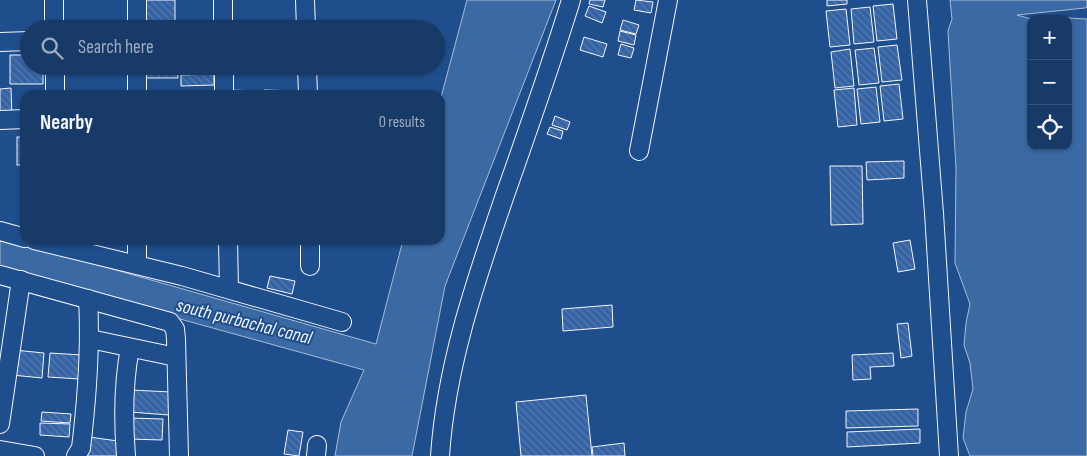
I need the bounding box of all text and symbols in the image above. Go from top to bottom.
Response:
map controls [1027,15,1072,150]
button: + [1027,15,1072,60]
search box [20,20,445,75]
icon: search [38,34,66,62]
text: Search here [78,36,154,59]
button: − [1027,60,1072,105]
button: locate [1027,105,1072,150]
text: Nearby [40,110,93,135]
text: 0 results [379,113,425,132]
water label: south purbachal canal [174,294,315,350]

